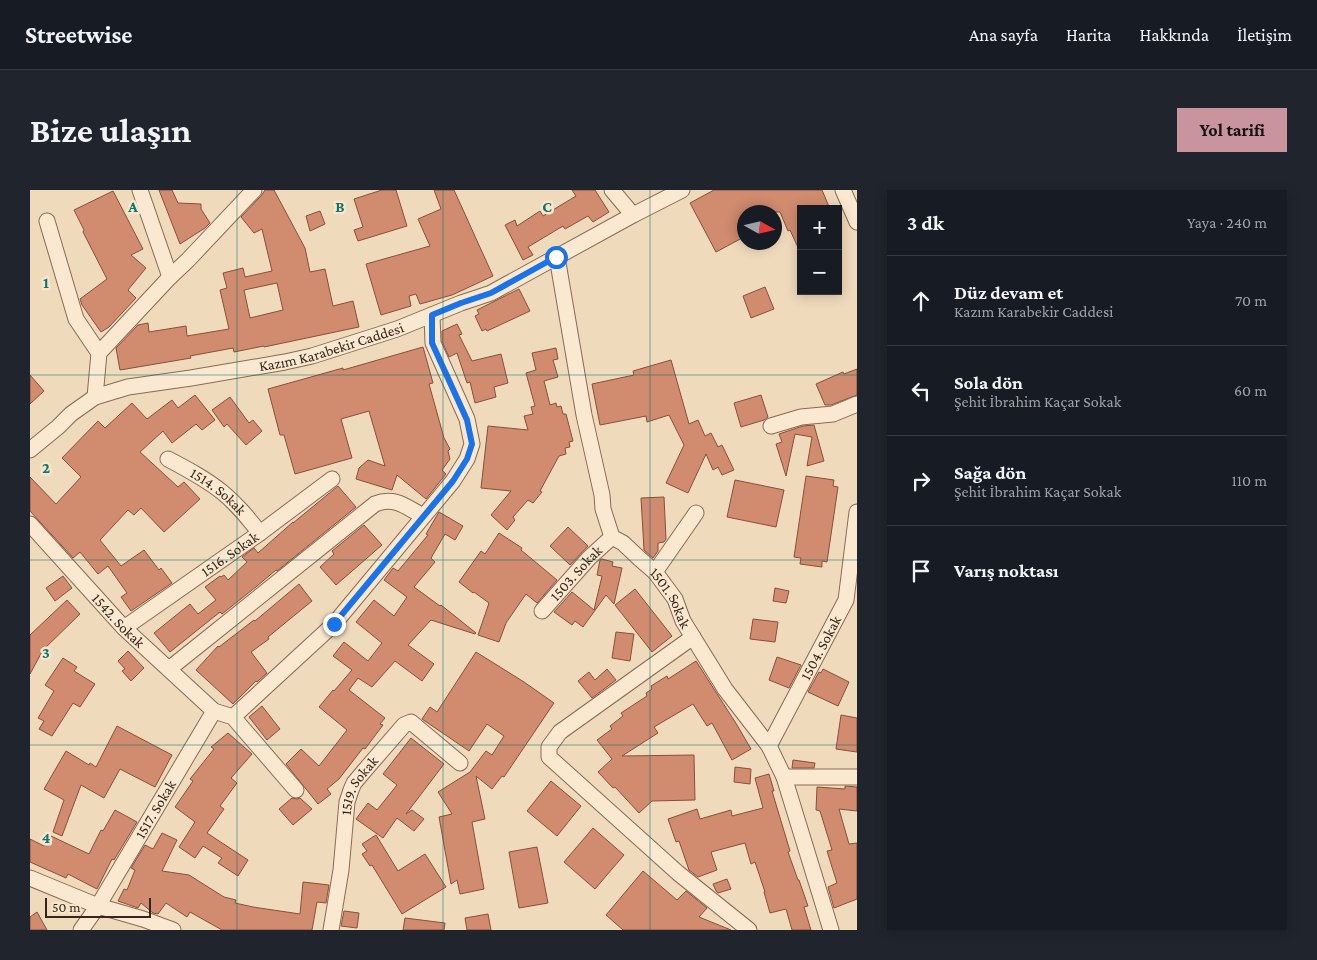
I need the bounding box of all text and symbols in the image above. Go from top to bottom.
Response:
text: Streetwise [25,21,132,48]
text: Ana sayfa [969,25,1038,45]
text: Harita [1066,25,1111,45]
text: Hakkında [1139,25,1209,45]
text: İletişim [1237,25,1292,45]
button: Yol tarifi [1177,108,1287,152]
text: Bize ulaşın [30,111,191,150]
text: A [127,198,138,215]
text: B [335,198,345,215]
text: C [542,198,552,215]
north arrow [737,205,782,250]
map controls [797,205,842,295]
button: + [797,205,842,250]
text: 3 dk [907,211,944,235]
text: Yaya · 240 m [1187,214,1267,231]
route start [545,246,568,269]
button: − [797,250,842,295]
text: 1 [43,274,49,291]
text: Düz devam et [954,282,1063,303]
icon: ahead [907,287,935,315]
text: 70 m [1235,292,1267,309]
text: Kazım Karabekir Caddesi [954,303,1113,320]
street label: Kazım Karabekir Caddesi [258,319,406,374]
text: Sola dön [954,372,1023,393]
icon: left [907,377,935,405]
text: 60 m [1234,382,1267,399]
text: Şehit İbrahim Kaçar Sokak [954,393,1121,410]
text: 2 [42,459,50,476]
text: Sağa dön [954,462,1026,483]
street label: 1514. Sokak [188,465,250,519]
icon: right [907,467,935,495]
text: 110 m [1231,472,1267,489]
text: Şehit İbrahim Kaçar Sokak [954,483,1121,500]
street label: 1516. Sokak [198,528,262,580]
street label: 1503. Sokak [547,542,606,604]
icon: arrive [907,557,935,585]
text: Varış noktası [954,560,1059,581]
street label: 1501. Sokak [647,564,694,632]
street label: 1542. Sokak [89,590,149,651]
street label: 1504. Sokak [797,612,845,683]
route end [323,613,346,636]
text: 3 [42,644,50,661]
street label: 1519. Sokak [338,752,382,816]
street label: 1517. Sokak [132,776,180,841]
text: 4 [42,829,51,846]
scale bar [45,895,151,918]
text: 50 m [52,899,80,915]

